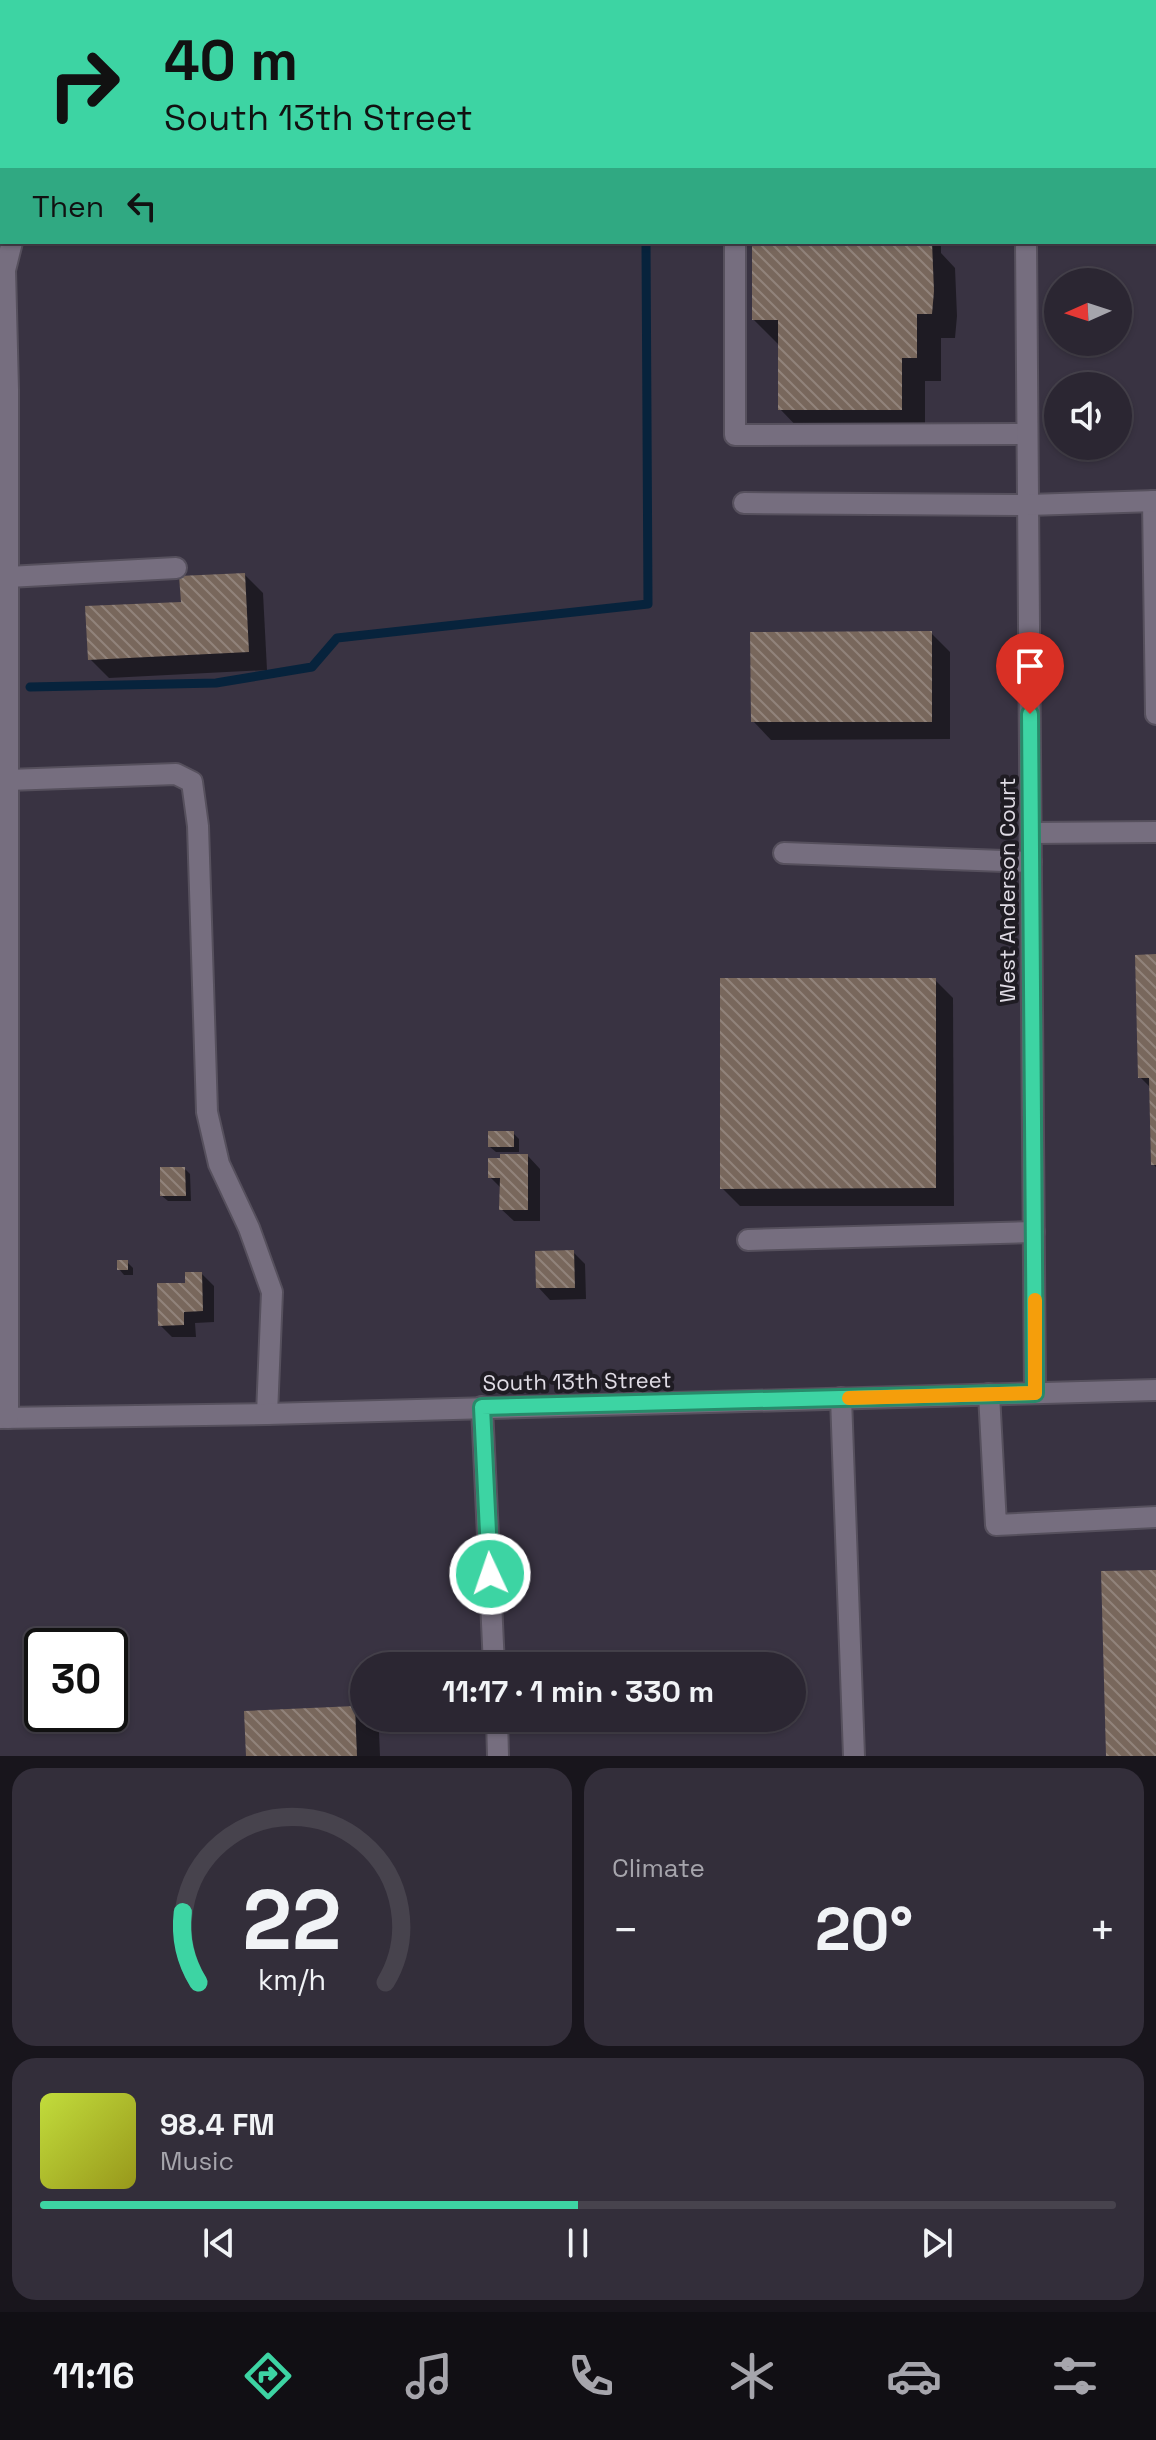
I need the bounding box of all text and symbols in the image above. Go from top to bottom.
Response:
text: 40 m [164,25,298,96]
icon: right [32,32,136,136]
text: South 13th Street [164,95,473,141]
icon: left [120,184,164,228]
text: Then [32,187,104,226]
north arrow [1044,268,1132,356]
map controls [1044,268,1132,460]
button: sound [1044,372,1132,460]
pin [996,632,1064,714]
icon: arrive [1008,644,1052,688]
street label: West Anderson Court [993,777,1021,1003]
street label: South 13th Street [482,1365,672,1397]
position arrow [448,1532,532,1616]
speed limit sign: 30 [24,1628,128,1732]
text: 11:17 · 1 min · 330 m [442,1672,714,1711]
text: Climate [612,1851,705,1885]
text: 22 [243,1867,341,1973]
text: 20° [815,1891,913,1968]
text: − [612,1902,639,1958]
text: + [1089,1902,1116,1958]
text: km/h [258,1962,326,1998]
text: 98.4 FM [160,2105,275,2144]
text: Music [160,2144,234,2178]
icon: previous [197,2221,241,2265]
icon: pause [556,2221,600,2265]
icon: next [915,2221,959,2265]
icon: directions [240,2348,296,2404]
icon: music [401,2348,457,2404]
icon: phone [563,2348,619,2404]
icon: climate [724,2348,780,2404]
icon: car [886,2348,942,2404]
icon: filters [1047,2348,1103,2404]
text: 11:16 [53,2353,135,2399]

